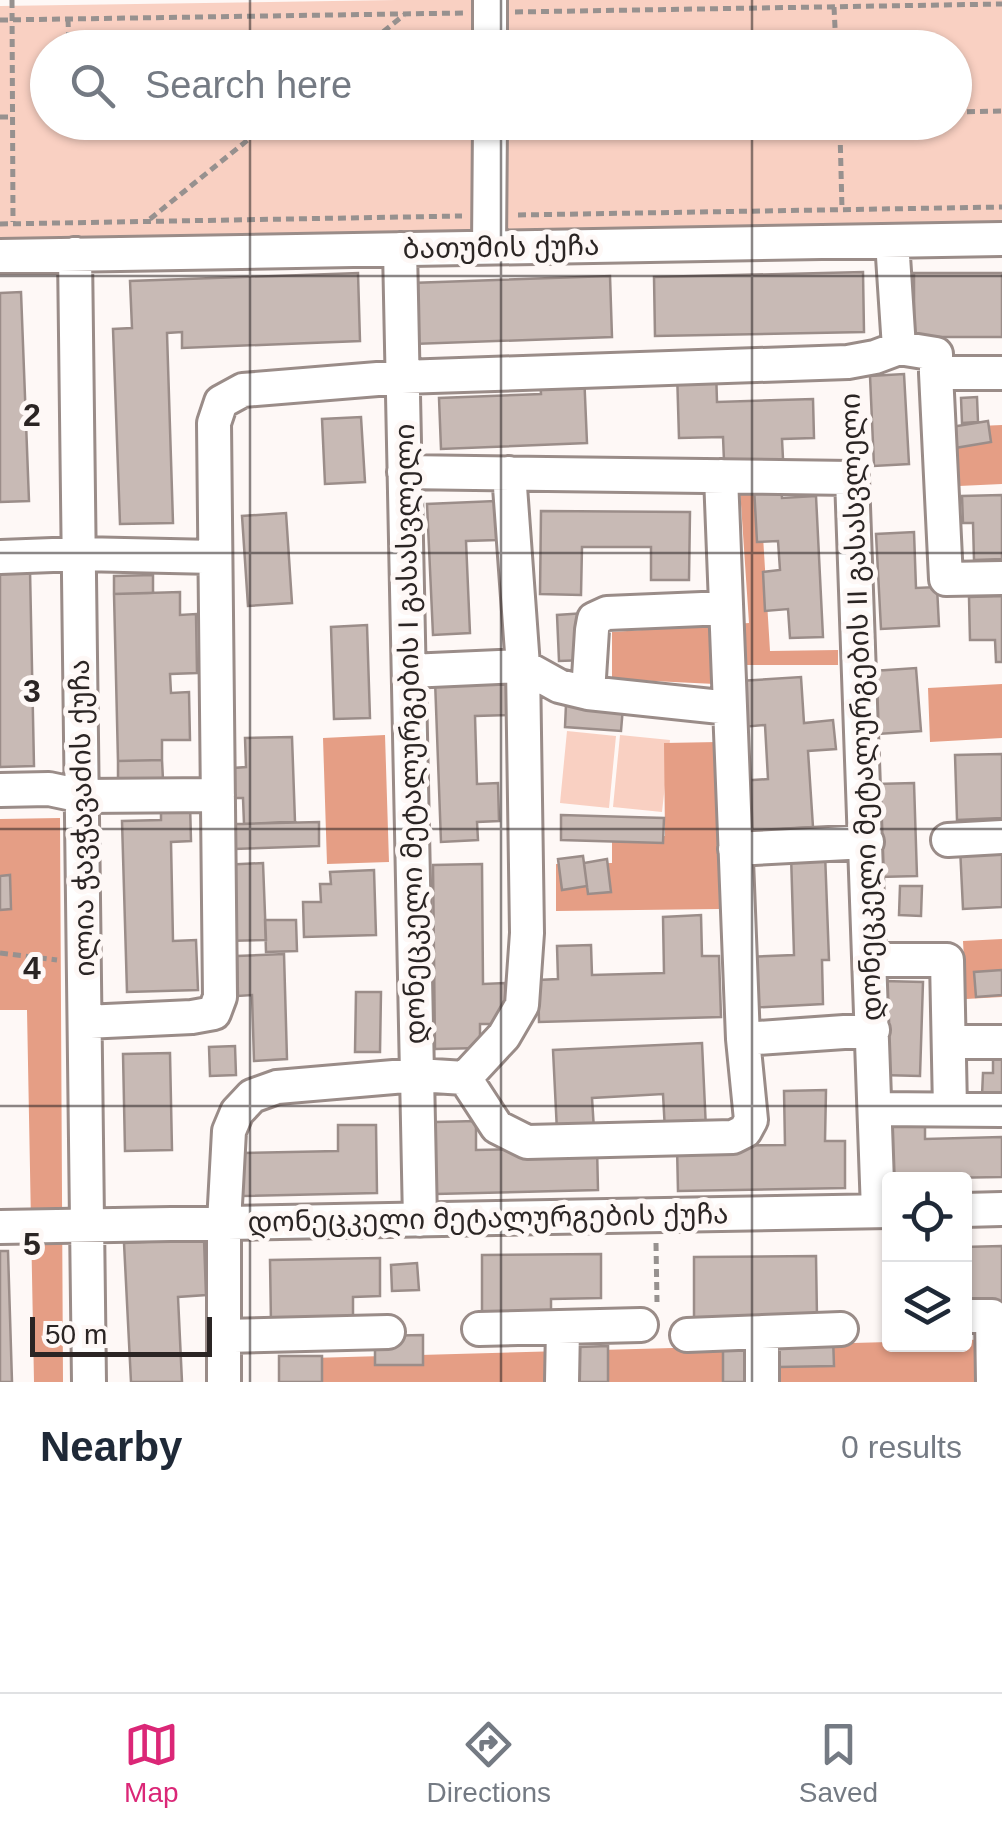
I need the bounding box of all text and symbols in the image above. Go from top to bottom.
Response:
search box [30,30,972,140]
icon: search [65,58,120,113]
text: Search here [145,64,352,106]
street label: ბათუმის ქუჩა [402,230,600,265]
street label: დონეცკელი მეტალურგების II გასასვლელი [835,392,888,1022]
text: 2 [23,397,41,433]
street label: დონეცკელი მეტალურგების I გასასვლელი [389,423,432,1045]
street label: ილია ჭავჭავაძის ქუჩა [64,659,101,977]
text: 3 [23,673,41,709]
text: 4 [23,950,41,986]
map controls [882,1172,972,1352]
button: locate [882,1172,972,1262]
street label: დონეცკელი მეტალურგების ქუჩა [247,1198,729,1239]
text: 5 [23,1226,41,1262]
button: layers [882,1262,972,1352]
scale bar [30,1312,212,1356]
text: 50 m [45,1319,107,1350]
text: Nearby [40,1423,182,1470]
text: 0 results [841,1429,962,1465]
tab: Map [124,1717,179,1809]
tab: Directions [427,1717,551,1809]
tab: Saved [799,1717,878,1809]

